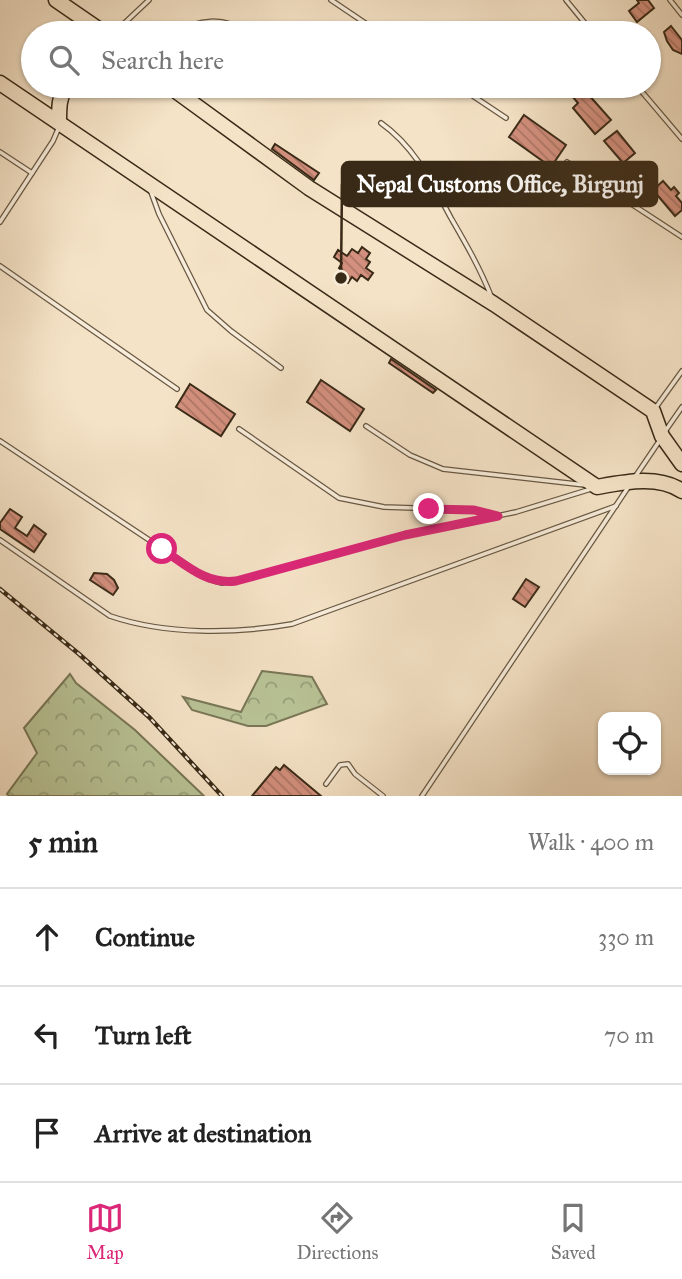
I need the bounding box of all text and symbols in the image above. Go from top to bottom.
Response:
search box [21,21,661,98]
icon: search [45,41,83,79]
text: Search here [101,44,224,76]
callout: Nepal Customs Office, Birgunj [342,162,657,206]
text: Nepal Customs Office, Birgunj [356,170,644,199]
route end [413,493,444,524]
route start [146,533,177,564]
map controls [598,712,661,775]
button: locate [598,712,661,775]
text: 5 min [28,824,98,860]
text: Walk · 400 m [528,828,654,856]
icon: ahead [28,918,66,956]
text: Continue [95,921,195,953]
text: 330 m [598,923,654,951]
icon: left [28,1016,66,1054]
text: Turn left [95,1019,191,1051]
text: 70 m [604,1021,654,1049]
icon: arrive [28,1114,66,1152]
text: Arrive at destination [95,1117,312,1149]
tab: Map [86,1199,124,1264]
tab: Directions [296,1199,378,1264]
tab: Saved [551,1199,596,1264]

